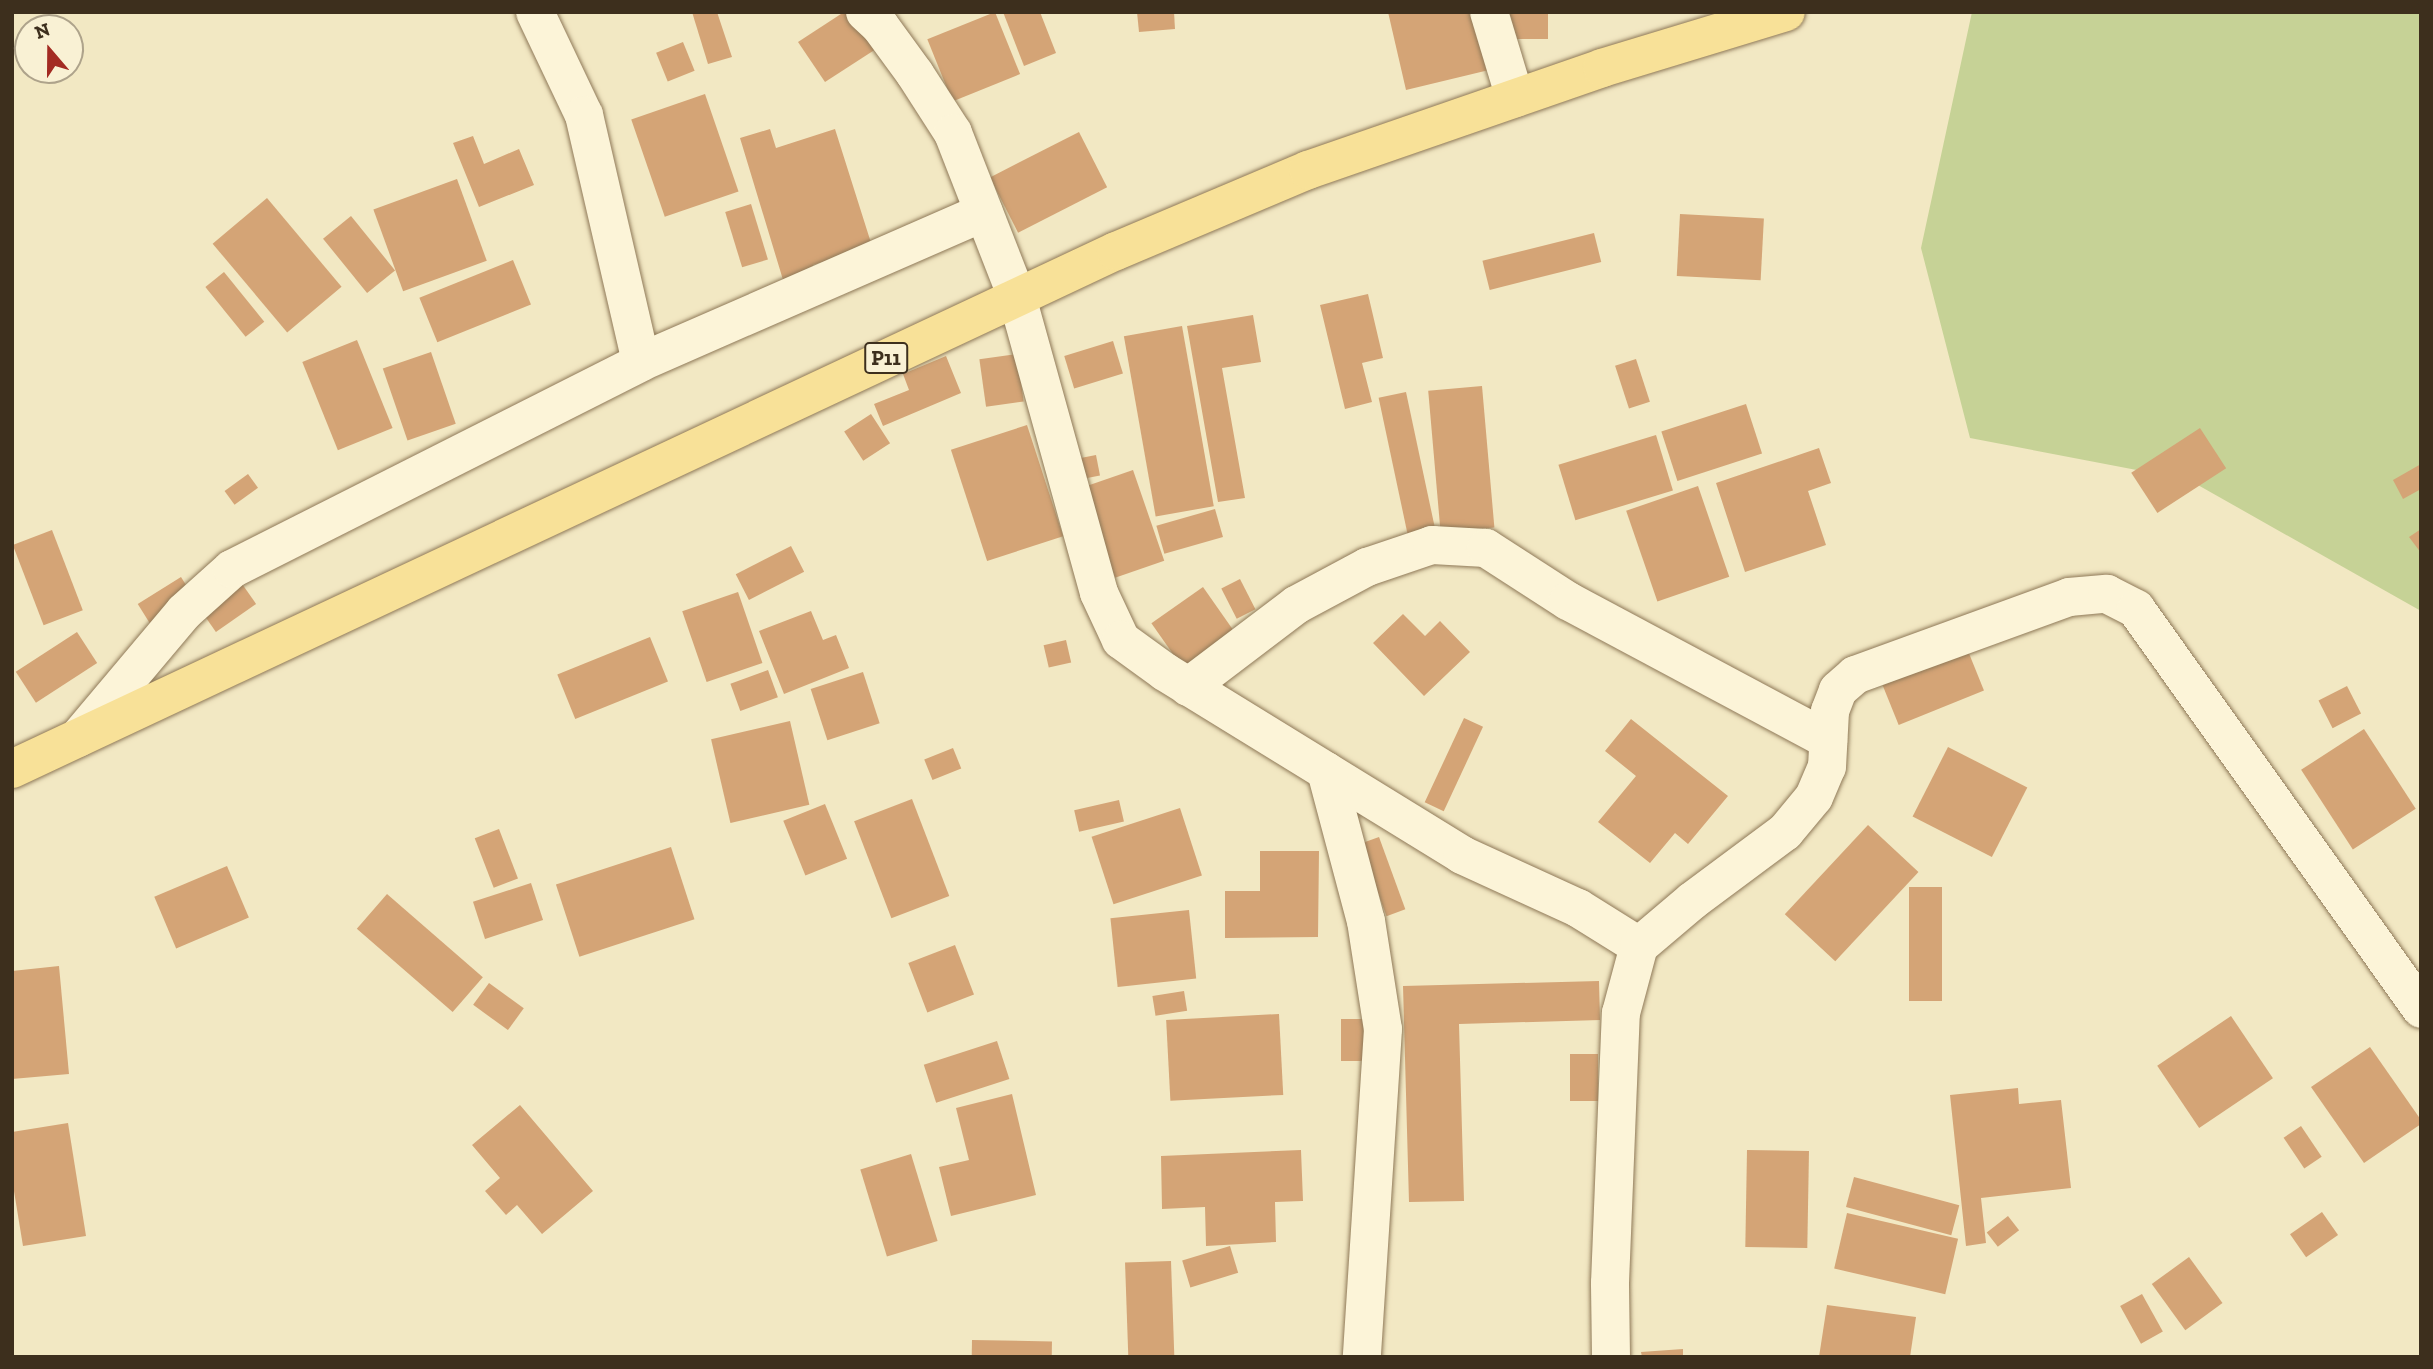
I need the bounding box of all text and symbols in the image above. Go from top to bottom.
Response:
north arrow [14,14,84,84]
text: N [32,17,53,44]
road number: P11 [863,340,909,376]

